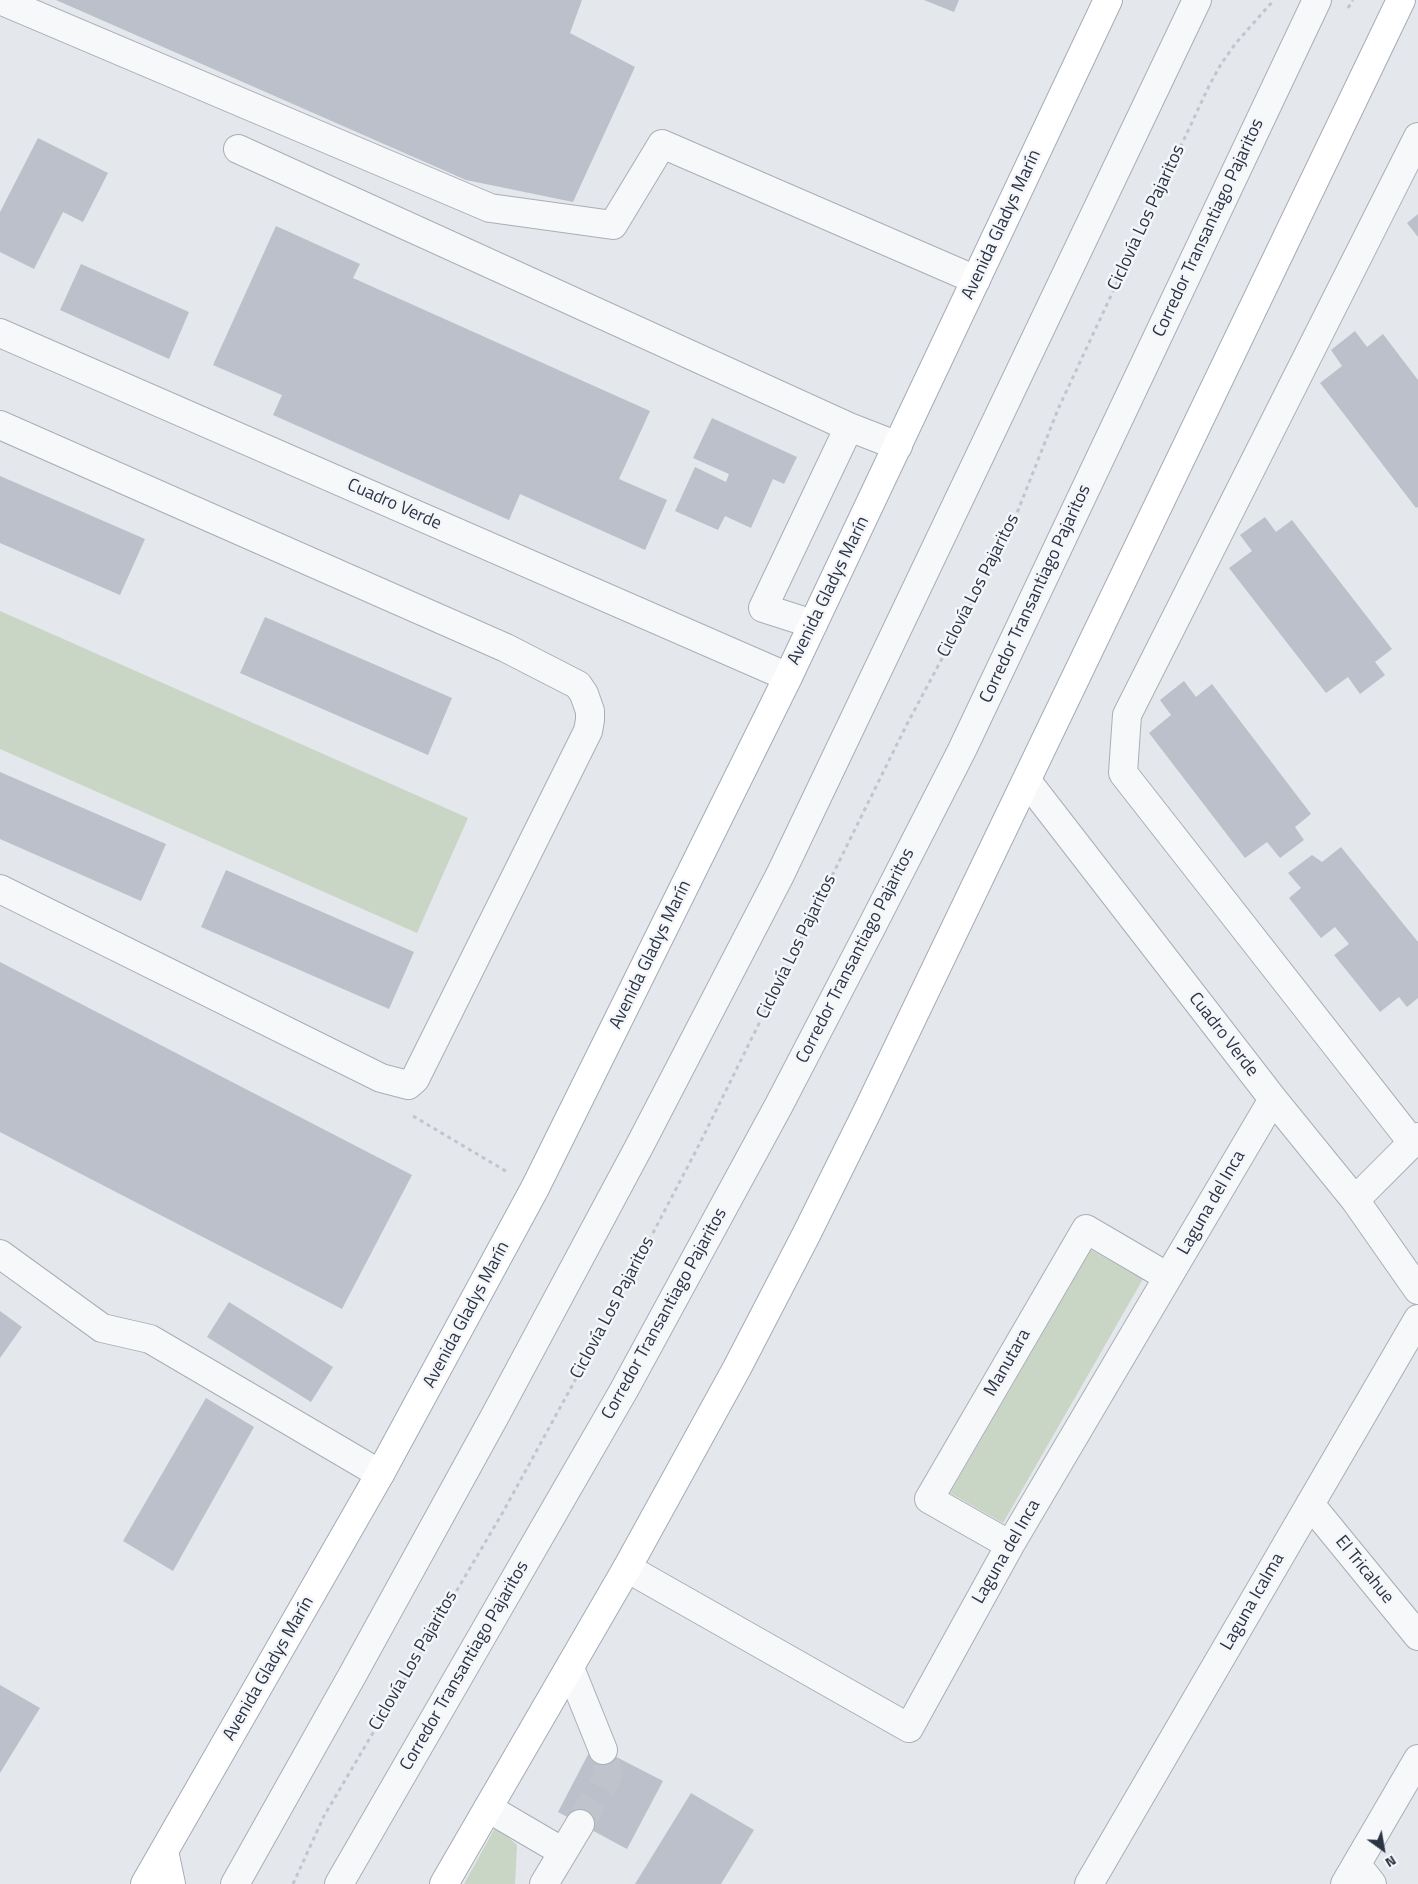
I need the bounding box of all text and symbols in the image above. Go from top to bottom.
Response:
street label: Corredor Transantiago Pajaritos [1149,115,1269,341]
street label: Ciclovía Los Pajaritos [1104,142,1190,294]
street label: Avenida Gladys Marín [958,147,1046,303]
street label: Cuadro Verde [344,475,444,535]
street label: Corredor Transantiago Pajaritos [976,481,1096,707]
street label: Ciclovía Los Pajaritos [934,511,1024,661]
street label: Avenida Gladys Marín [784,513,874,669]
street label: Corredor Transantiago Pajaritos [792,845,920,1067]
street label: Ciclovía Los Pajaritos [753,871,841,1023]
street label: Avenida Gladys Marín [606,877,696,1033]
street label: Cuadro Verde [1183,989,1263,1081]
street label: Laguna del Inca [1173,1147,1251,1259]
street label: Corredor Transantiago Pajaritos [598,1204,732,1424]
street label: Ciclovía Los Pajaritos [566,1233,660,1383]
street label: Avenida Gladys Marín [419,1238,515,1392]
street label: Manutara [980,1326,1036,1400]
street label: Laguna del Inca [968,1496,1046,1608]
street label: El Tricahue [1330,1532,1398,1608]
street label: Laguna Icalma [1217,1550,1289,1654]
street label: Corredor Transantiago Pajaritos [396,1557,534,1775]
street label: Ciclovía Los Pajaritos [365,1587,463,1735]
street label: Avenida Gladys Marín [219,1593,319,1745]
north arrow [1358,1824,1408,1874]
text: N [1382,1851,1401,1874]

